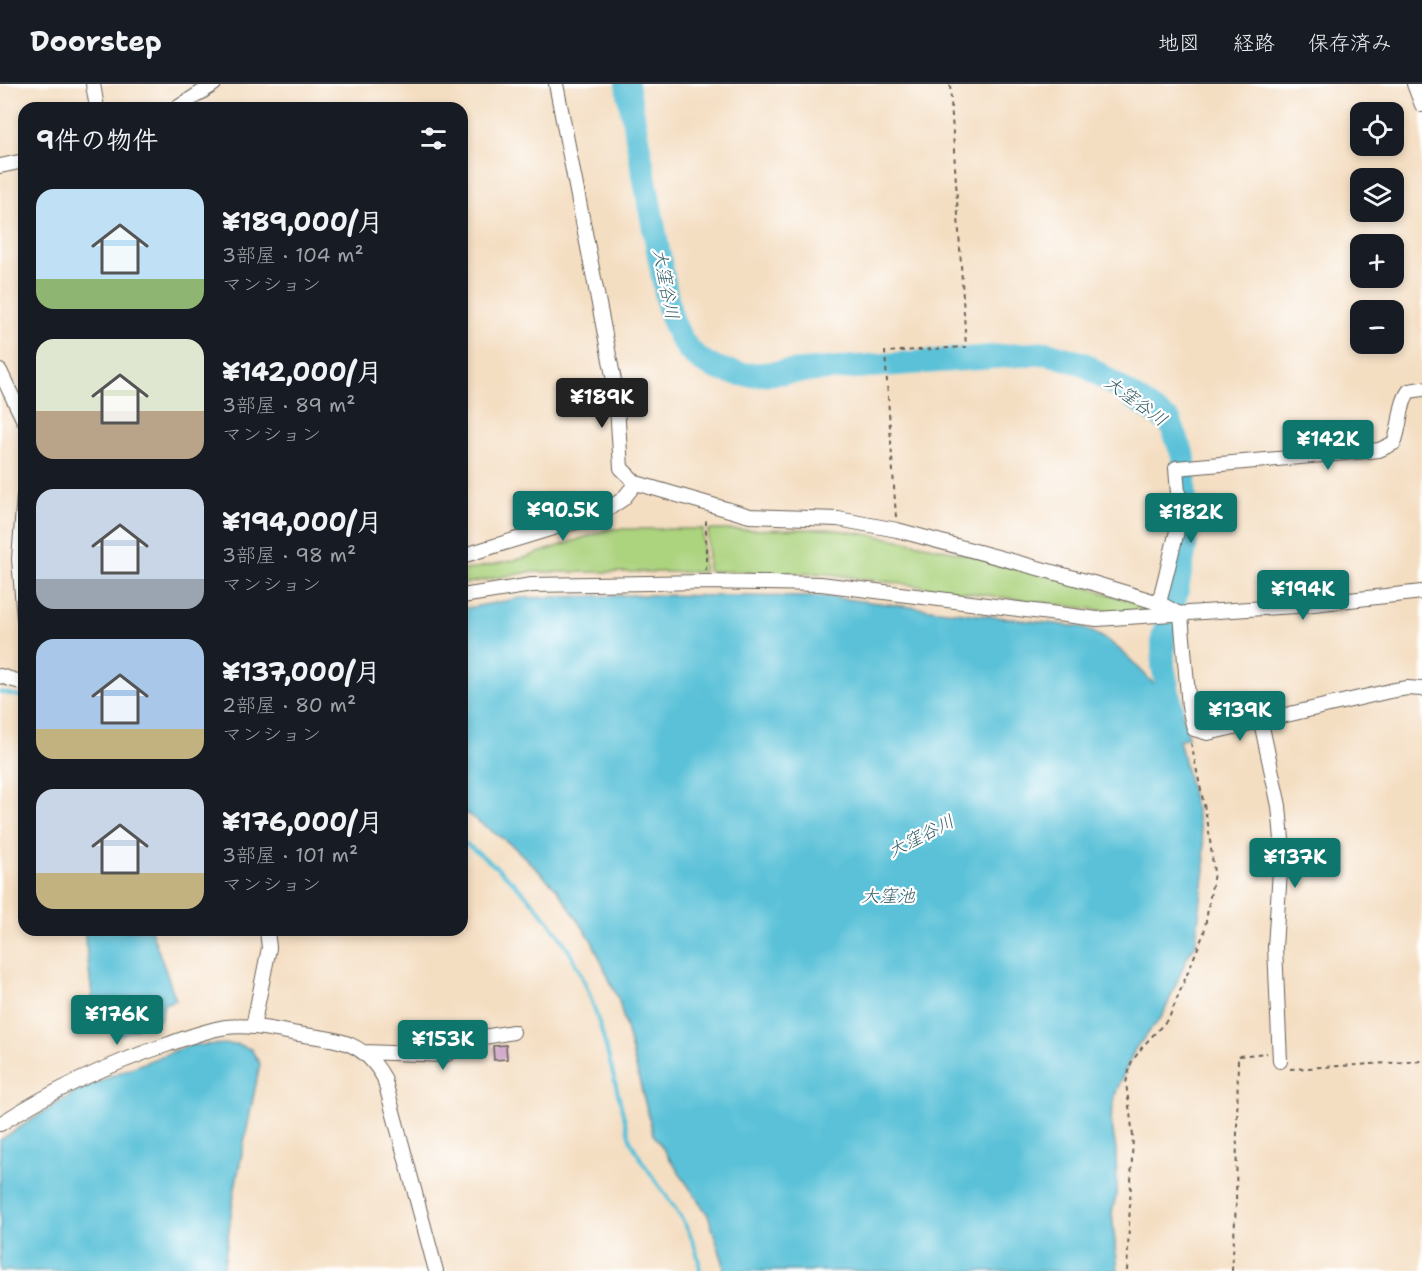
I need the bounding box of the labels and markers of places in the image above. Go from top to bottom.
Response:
pin: ¥189K [560,378,644,429]
pin: ¥142K [1286,420,1370,471]
pin: ¥90.5K [514,491,612,542]
pin: ¥182K [1149,493,1233,544]
pin: ¥194K [1261,570,1345,621]
pin: ¥139K [1198,691,1282,742]
pin: ¥137K [1253,838,1337,889]
pin: ¥176K [75,995,159,1046]
pin: ¥153K [401,1020,485,1071]

